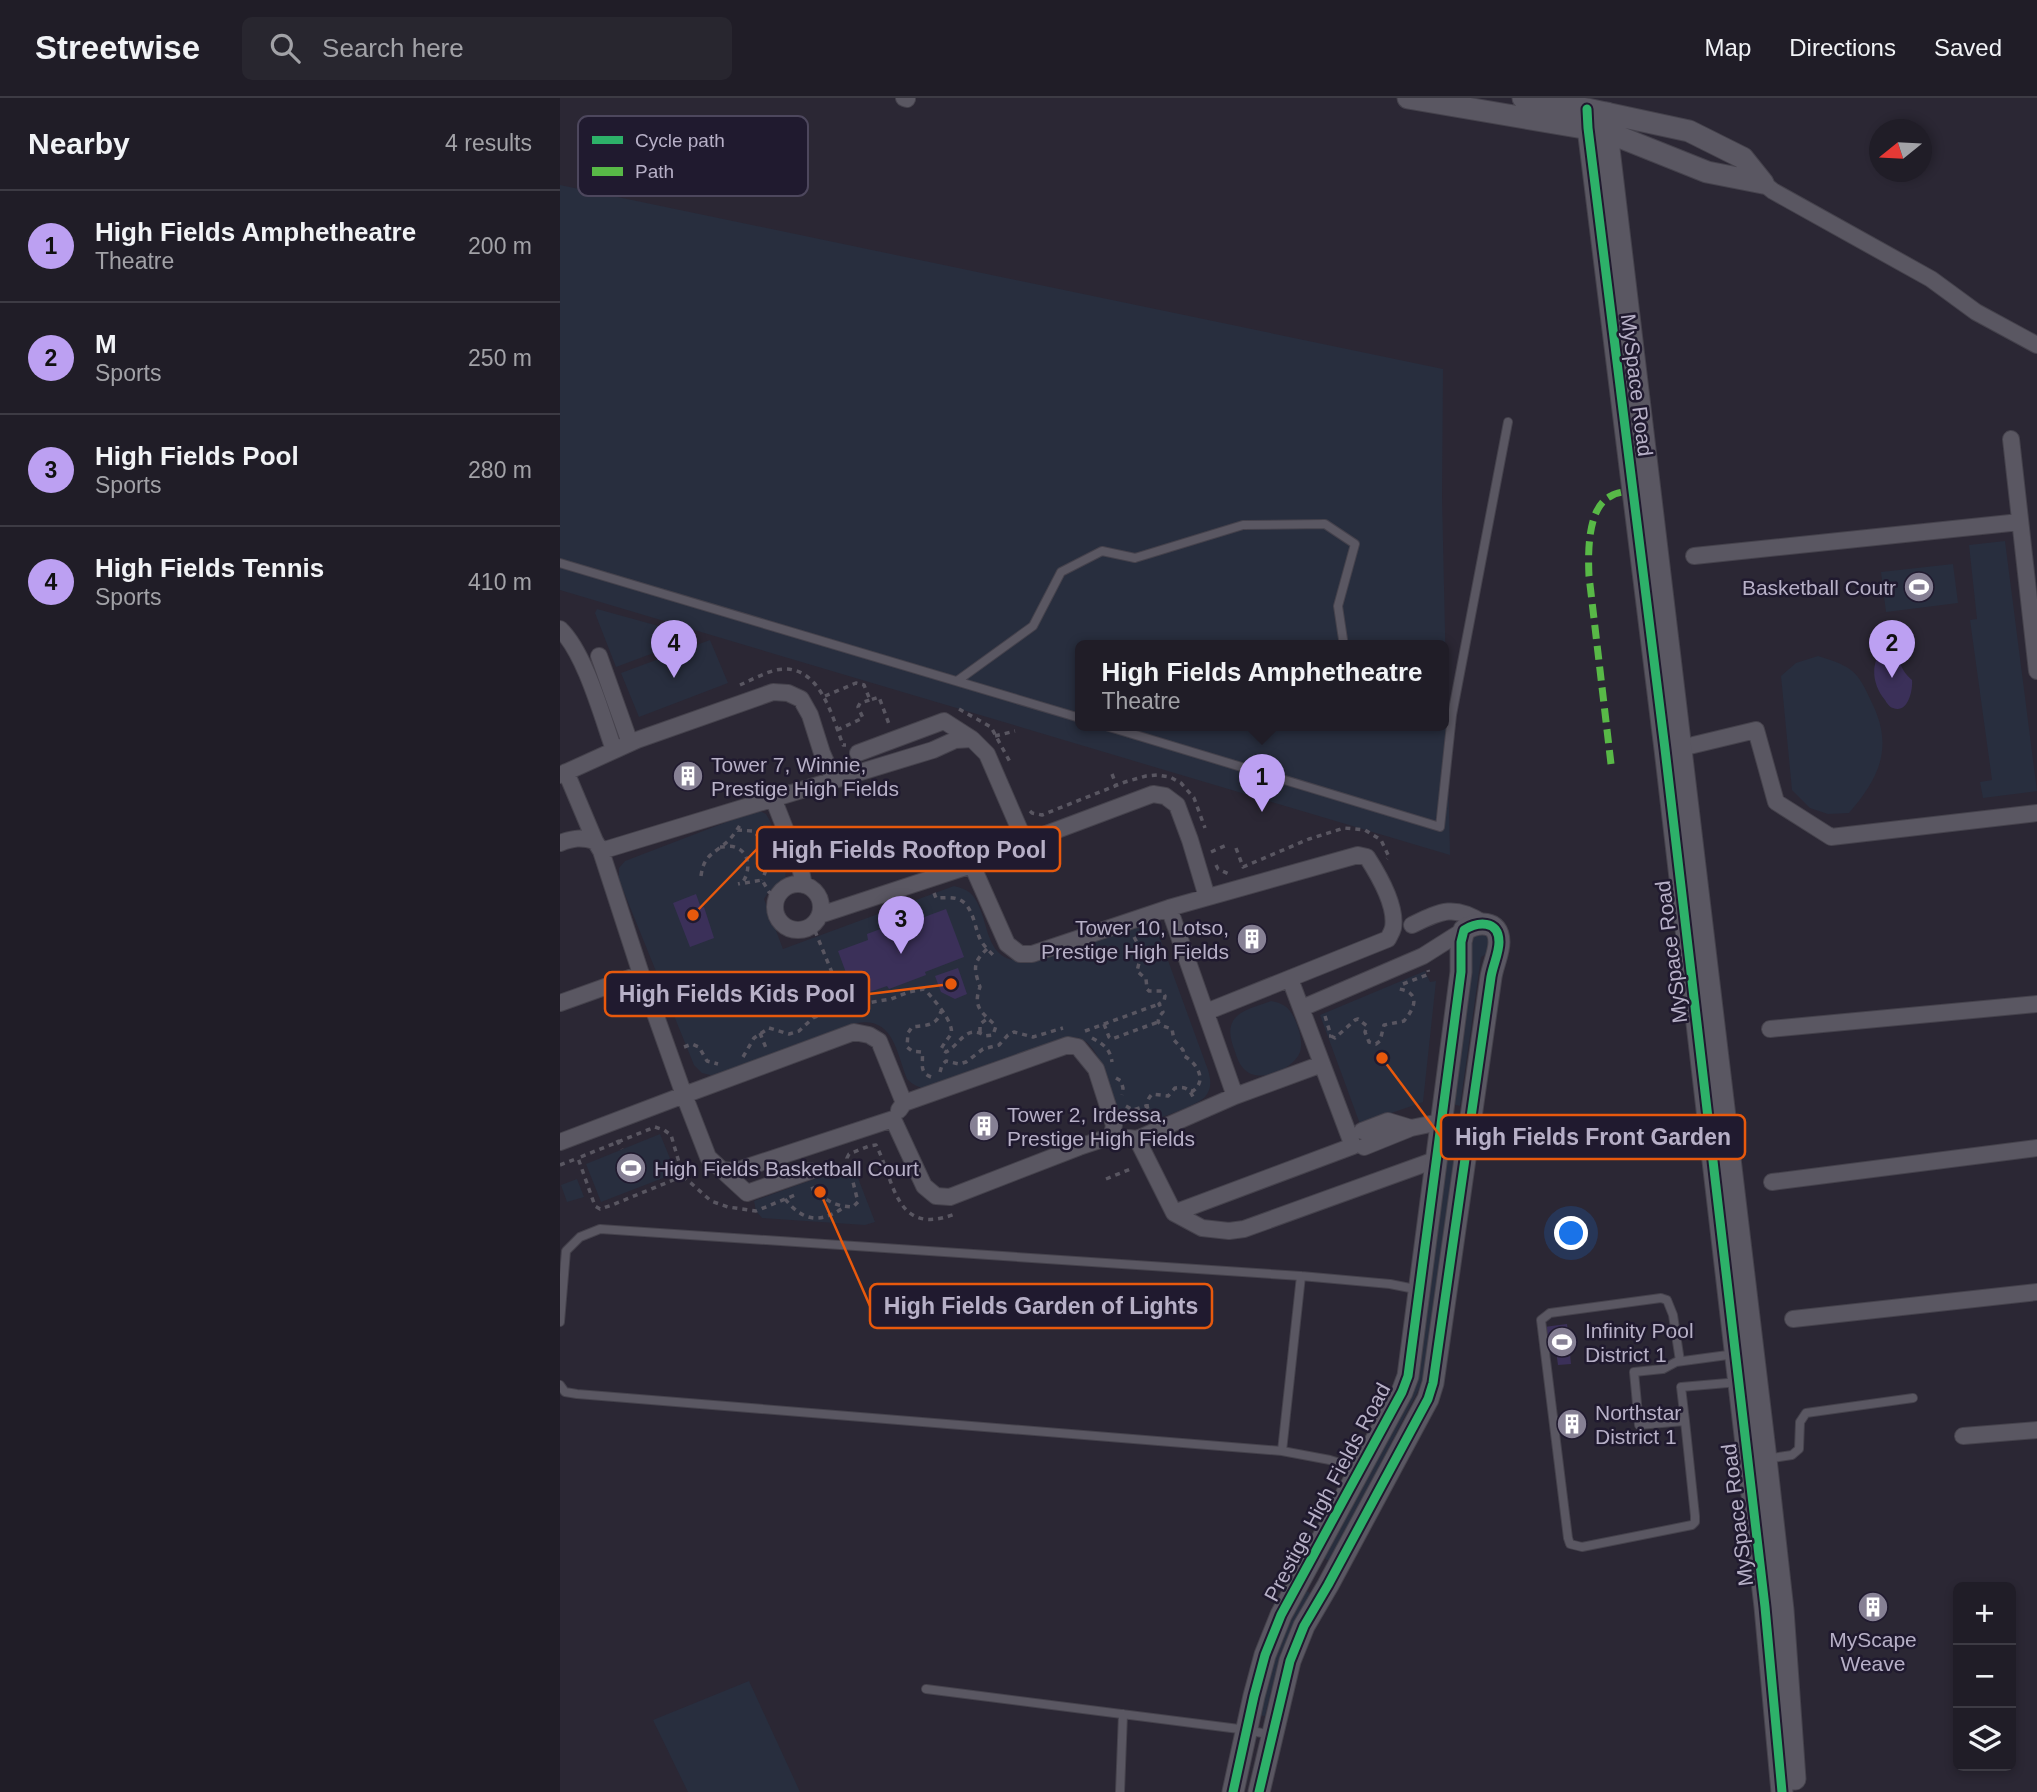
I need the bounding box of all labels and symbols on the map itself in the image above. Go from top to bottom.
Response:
legend [578,116,808,196]
north arrow [1869,119,1932,182]
text: Cycle path [635,130,725,151]
text: Path [635,161,674,182]
street label: MySpace Road [1617,312,1657,458]
sports icon: Basketball Coutr [1902,570,1936,604]
place label: Basketball Coutr [1742,576,1896,599]
pin: 4 [651,620,697,678]
pin: 2 [1869,620,1915,678]
place label: Tower 7, Winnie, Prestige High Fields [711,753,899,800]
pin: 1 [1239,754,1285,812]
building icon: Tower 7, Winnie, Prestige High Fields [671,759,705,793]
callout: High Fields Rooftop Pool [757,827,1060,871]
text: High Fields Rooftop Pool [772,837,1046,863]
street label: MySpace Road [1651,879,1691,1025]
pin: 3 [878,896,924,954]
place label: Tower 10, Lotso, Prestige High Fields [1041,916,1229,963]
building icon: Tower 10, Lotso, Prestige High Fields [1235,922,1269,956]
callout: High Fields Kids Pool [605,972,869,1016]
text: High Fields Kids Pool [619,981,855,1007]
place label: Tower 2, Irdessa, Prestige High Fields [1007,1103,1195,1150]
building icon: Tower 2, Irdessa, Prestige High Fields [967,1109,1001,1143]
callout: High Fields Front Garden [1441,1115,1745,1159]
text: High Fields Front Garden [1455,1124,1731,1150]
sports icon: High Fields Basketball Court [614,1151,648,1185]
place label: High Fields Basketball Court [654,1157,919,1180]
your location [1554,1216,1588,1250]
callout: High Fields Garden of Lights [870,1284,1212,1328]
text: High Fields Garden of Lights [884,1293,1198,1319]
place label: Infinity Pool District 1 [1585,1319,1694,1366]
sports icon: Infinity Pool District 1 [1545,1325,1579,1359]
street label: Prestige High Fields Road [1260,1379,1394,1605]
place label: Northstar District 1 [1595,1401,1681,1448]
building icon: Northstar District 1 [1555,1407,1589,1441]
street label: MySpace Road [1717,1442,1757,1588]
building icon: MyScape Weave [1856,1590,1890,1624]
place label: MyScape Weave [1829,1628,1917,1675]

